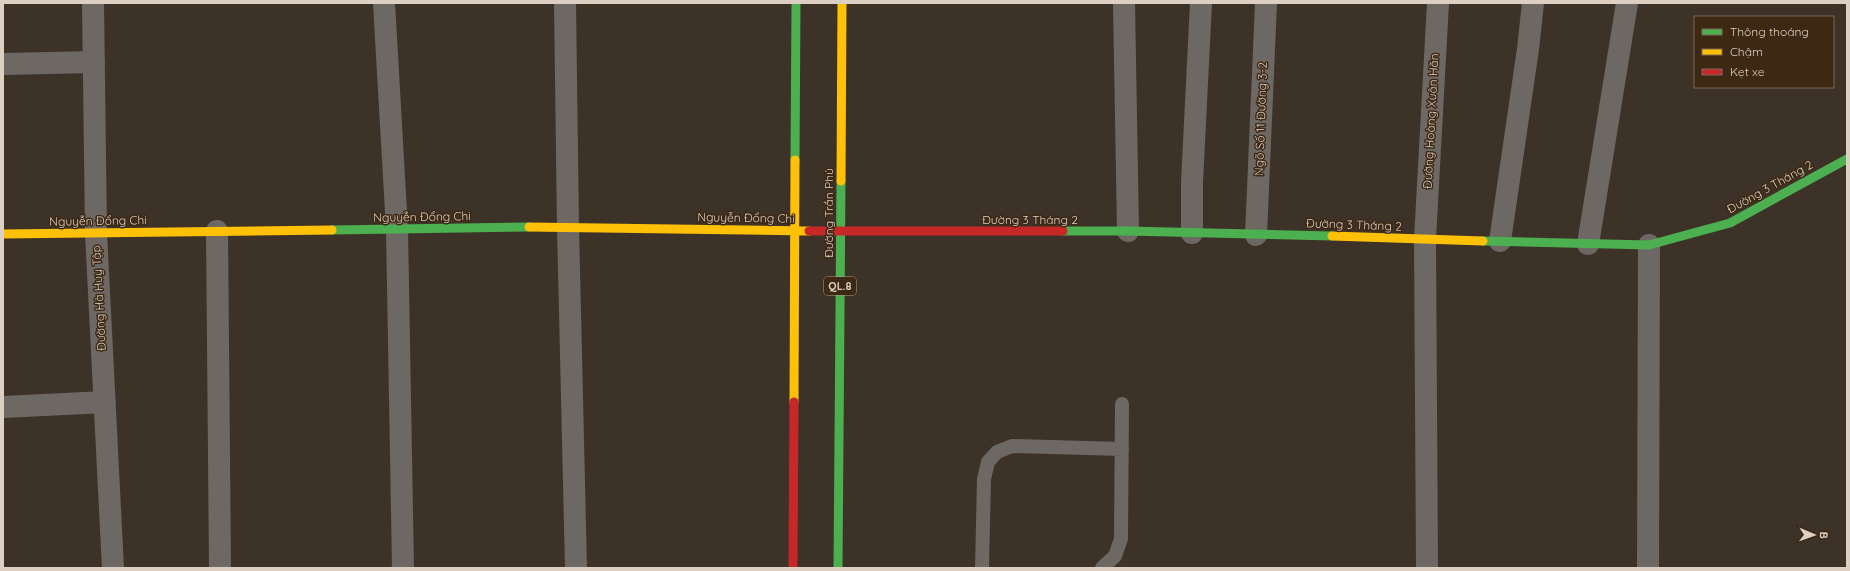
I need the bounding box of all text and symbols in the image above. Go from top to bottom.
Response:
legend [1694,16,1834,88]
text: Thông thoáng [1730,24,1809,39]
text: Chậm [1730,44,1763,59]
street label: Đường Hoàng Xuân Hãn [1419,53,1442,189]
street label: Ngõ Số 11 Đường 3-2 [1251,61,1270,176]
text: Kẹt xe [1730,64,1765,79]
street label: Đường 3 Tháng 2 [1724,157,1816,216]
street label: Đường Trần Phú [821,168,836,258]
street label: Nguyễn Đổng Chi [373,208,471,225]
street label: Nguyễn Đổng Chi [697,209,795,226]
street label: Nguyễn Đổng Chi [49,212,147,229]
street label: Đường 3 Tháng 2 [982,212,1078,227]
street label: Đường 3 Tháng 2 [1306,215,1402,234]
street label: Đường Hà Huy Tập [88,245,109,351]
road number: QL.8 [824,277,856,295]
north arrow [1794,515,1834,555]
text: B [1817,531,1831,539]

